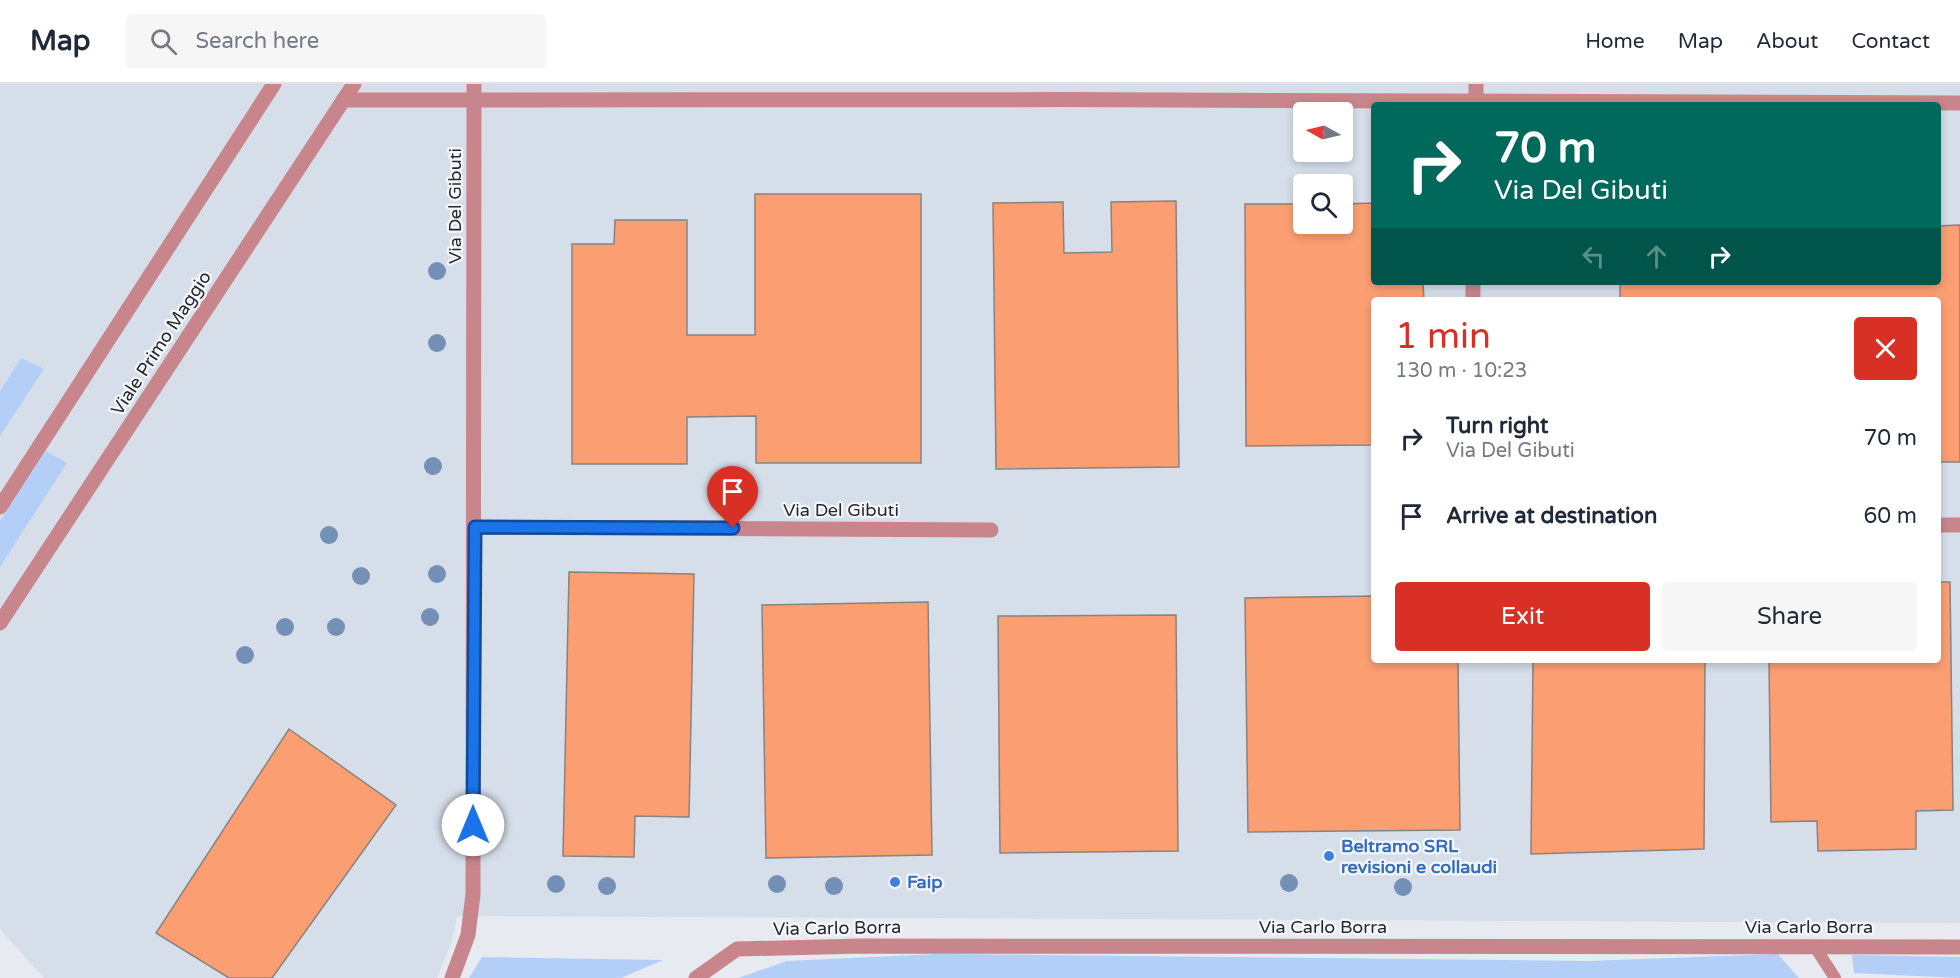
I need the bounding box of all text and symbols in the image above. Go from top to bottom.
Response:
search box [126,14,546,68]
text: Map [30,24,90,58]
icon: search [147,25,180,58]
text: Search here [195,28,319,54]
text: Home [1585,29,1645,54]
text: Map [1678,29,1723,54]
text: About [1756,29,1818,54]
text: Contact [1851,29,1930,54]
north arrow [1293,102,1353,162]
map controls [1293,102,1353,234]
text: 70 m [1494,123,1596,174]
icon: right [1395,126,1473,204]
street label: Via Del Gibuti [444,148,466,264]
button: search [1293,174,1353,234]
text: Via Del Gibuti [1494,174,1668,207]
icon: left [1577,240,1610,273]
icon: ahead [1640,240,1673,273]
icon: right [1703,240,1736,273]
street label: Viale Primo Maggio [106,267,216,419]
text: 1 min [1395,315,1491,358]
button: close [1854,317,1917,380]
text: 130 m · 10:23 [1395,359,1527,383]
text: Turn right [1446,413,1548,439]
icon: right [1395,422,1428,455]
text: 70 m [1863,425,1917,451]
text: Via Del Gibuti [1446,439,1575,463]
pin [707,466,758,528]
icon: arrive [716,475,749,508]
street label: Via Del Gibuti [783,499,899,521]
icon: arrive [1395,500,1428,533]
text: Arrive at destination [1446,503,1657,529]
text: 60 m [1863,503,1917,529]
button: Exit [1395,582,1650,651]
button: Share [1662,582,1917,651]
position arrow [441,793,505,857]
place label: Beltramo SRL revisioni e collaudi [1341,835,1497,878]
marker: Beltramo SRL revisioni e collaudi [1322,849,1336,863]
place label: Faip [907,871,943,893]
marker: Faip [888,875,902,889]
street label: Via Carlo Borra [773,916,901,940]
street label: Via Carlo Borra [1259,916,1387,938]
street label: Via Carlo Borra [1745,916,1873,938]

